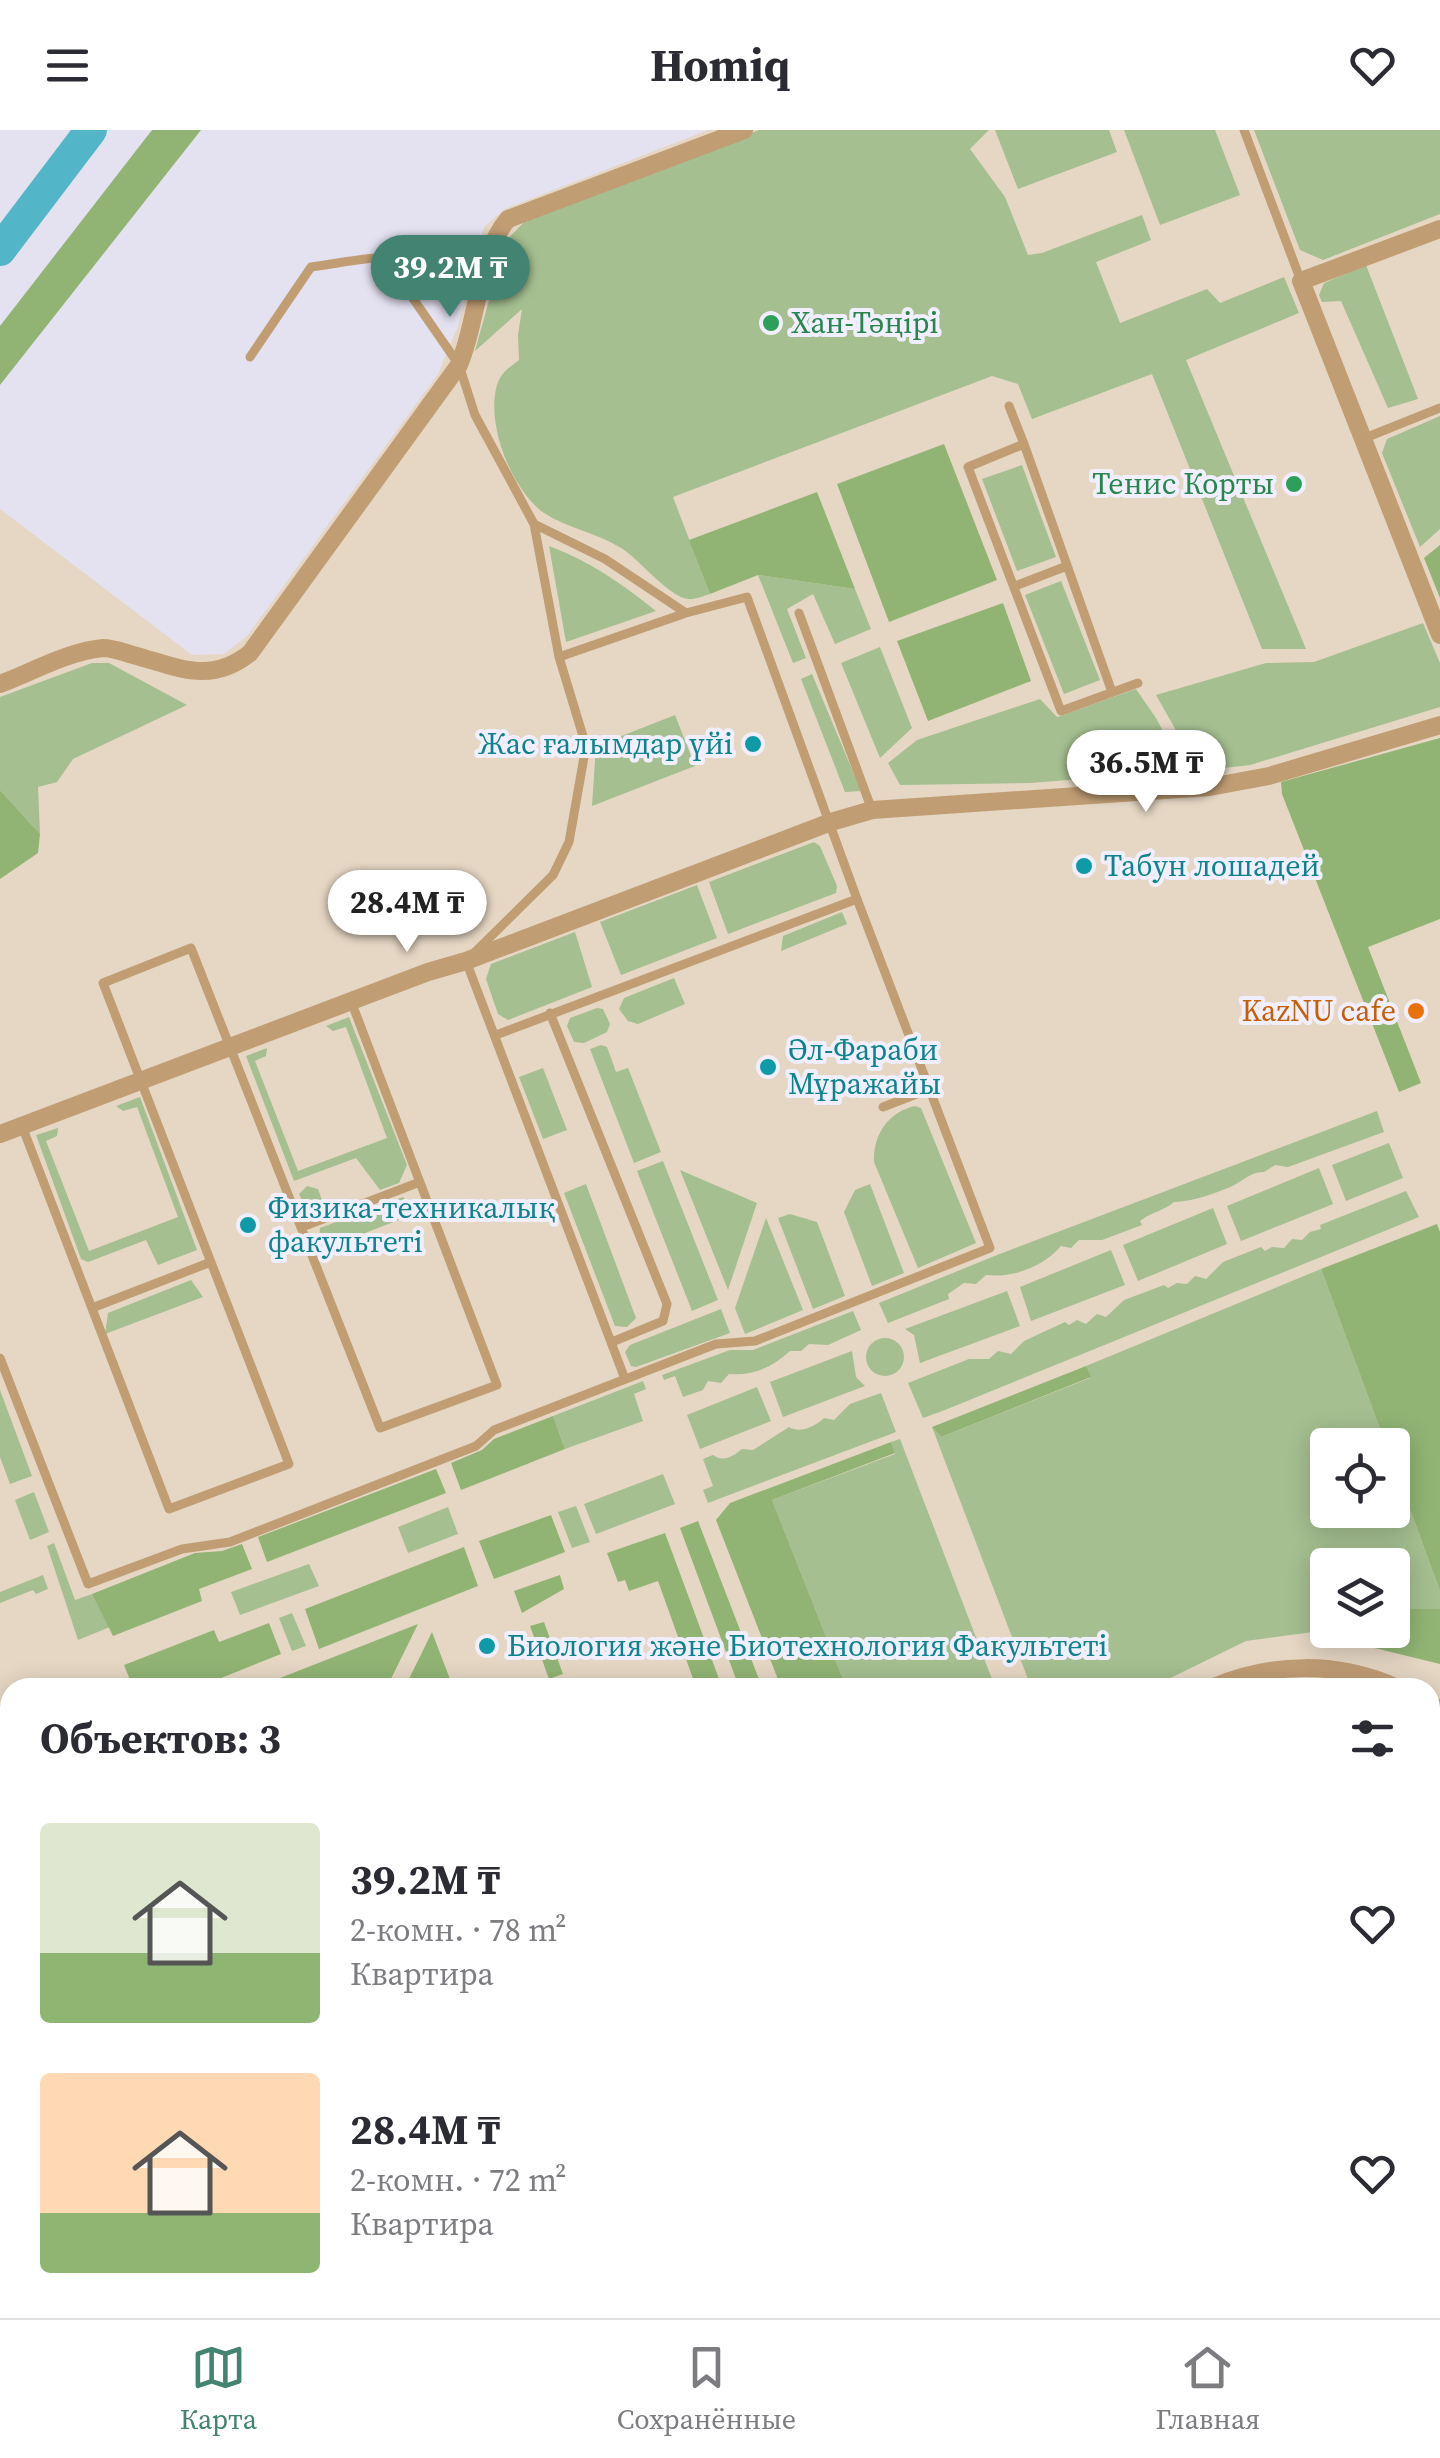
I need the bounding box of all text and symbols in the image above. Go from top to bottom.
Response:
text: Homiq [650,34,790,96]
icon: menu [40,38,95,93]
icon: heart [1345,38,1400,93]
pin: 39.2M ₸ [358,235,542,320]
text: 39.2M ₸ [393,245,507,289]
place label: Хан-Тәңірі [791,302,938,343]
marker: Хан-Тәңірі [760,312,782,334]
place label: Тенис Корты [1092,463,1274,504]
marker: Тенис Корты [1283,473,1305,495]
place label: Жас ғалымдар үйі [478,723,733,764]
pin: 36.5M ₸ [1054,730,1238,815]
marker: Жас ғалымдар үйі [742,733,764,755]
text: 36.5M ₸ [1089,740,1203,784]
place label: Табун лошадей [1104,845,1320,886]
marker: Табун лошадей [1073,855,1095,877]
pin: 28.4M ₸ [315,870,499,955]
text: 28.4M ₸ [350,880,464,924]
place label: KazNU cafe [1241,990,1396,1031]
marker: KazNU cafe [1405,1000,1427,1022]
place label: Әл-Фараби Мұражайы [788,1029,941,1104]
marker: Әл-Фараби Мұражайы [757,1056,779,1078]
place label: Физика-техникалық факультеті [268,1187,555,1262]
marker: Физика-техникалық факультеті [237,1214,259,1236]
map controls [1310,1428,1410,1648]
button: locate [1310,1428,1410,1528]
button: layers [1310,1548,1410,1648]
place label: Биология және Биотехнология Факультеті [507,1625,1107,1666]
marker: Биология және Биотехнология Факультеті [476,1635,498,1657]
text: Объектов: 3 [40,1709,281,1767]
icon: filters [1345,1711,1400,1766]
text: 39.2M ₸ [350,1850,500,1908]
icon: home [120,1863,240,1983]
icon: heart [1345,1896,1400,1951]
text: 2-комн. · 78 m² [350,1908,567,1952]
text: Квартира [350,1952,494,1996]
text: 28.4M ₸ [350,2100,500,2158]
icon: home [120,2113,240,2233]
icon: heart [1345,2146,1400,2201]
text: 2-комн. · 72 m² [350,2158,567,2202]
text: Квартира [350,2202,494,2246]
tab: Карта [180,2340,257,2438]
tab: Сохранённые [617,2340,796,2438]
tab: Главная [1155,2340,1260,2438]

